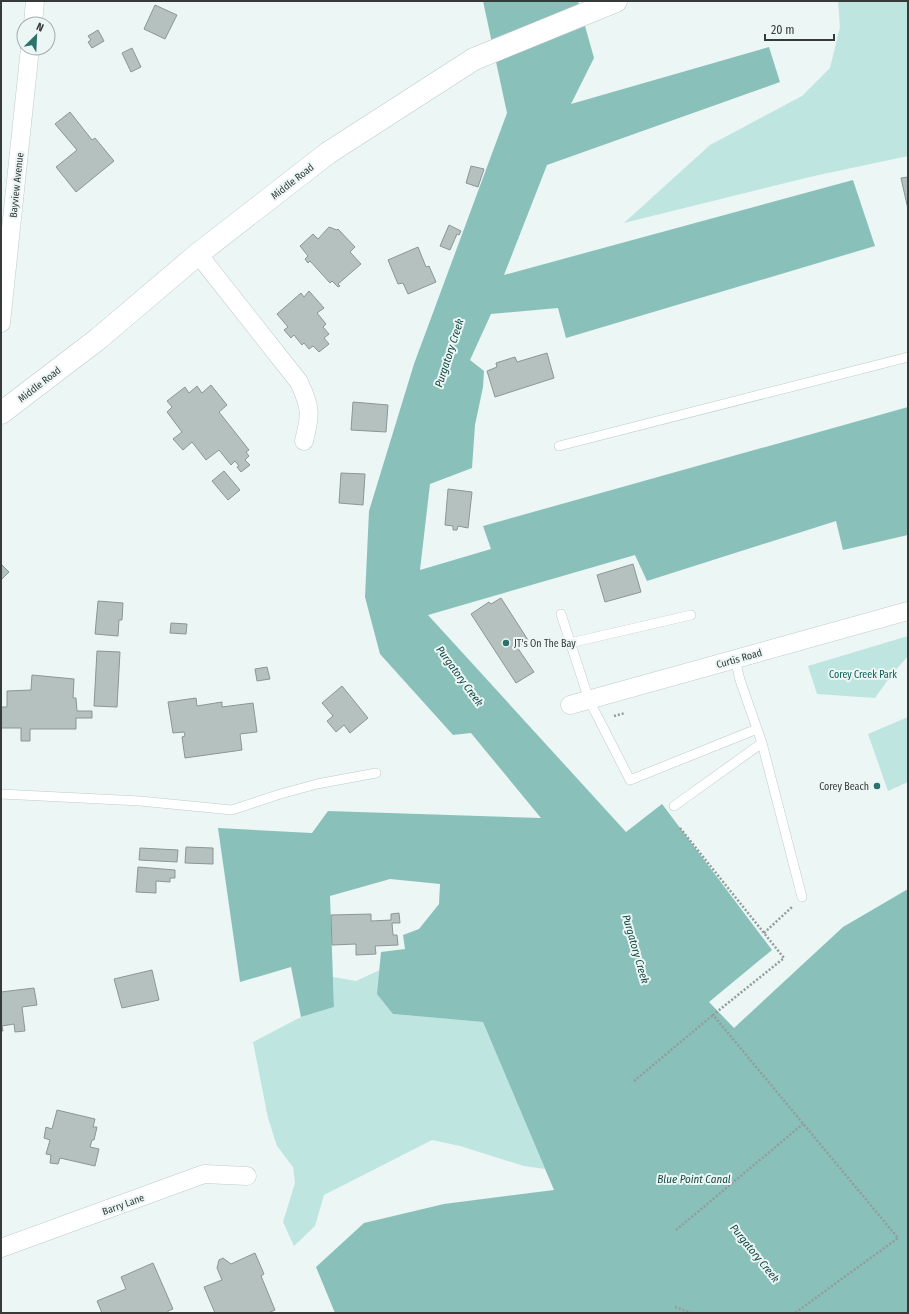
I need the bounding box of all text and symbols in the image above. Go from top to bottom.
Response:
north arrow [16,16,56,56]
scale bar [765,16,834,42]
text: N [34,20,46,35]
text: 20 m [771,23,795,37]
street label: Bayview Avenue [8,152,26,218]
street label: Middle Road [269,161,316,202]
water label: Purgatory Creek [432,317,467,389]
street label: Middle Road [16,364,63,405]
marker: JT's On The Bay [501,638,511,648]
place label: JT's On The Bay [514,638,576,650]
water label: Purgatory Creek [433,644,486,709]
street label: Curtis Road [715,647,763,671]
park label: Corey Creek Park [829,669,897,681]
place label: Corey Beach [819,781,869,793]
marker: Corey Beach [872,781,882,791]
water label: Purgatory Creek [619,913,652,986]
water label: Blue Point Canal [657,1173,731,1186]
street label: Barry Lane [101,1192,146,1218]
water label: Purgatory Creek [727,1222,782,1285]

